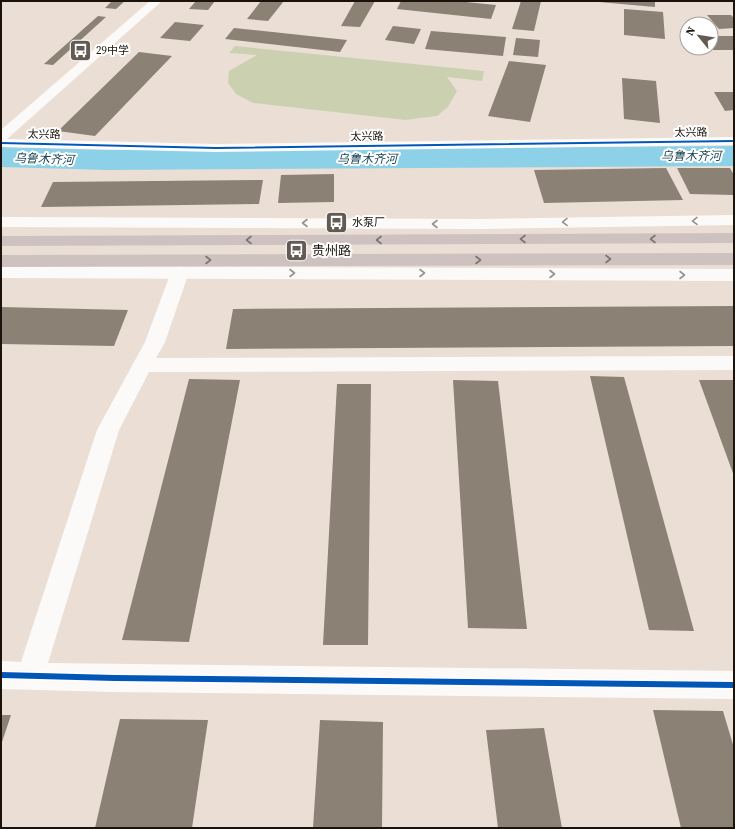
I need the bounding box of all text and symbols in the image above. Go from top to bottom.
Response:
north arrow [679,16,719,56]
text: N [682,24,699,38]
bus stop icon: 29中学 [67,37,93,63]
place label: 29中学 [96,43,129,58]
street label: 太兴路 [674,125,708,140]
street label: 太兴路 [27,127,61,142]
street label: 太兴路 [350,129,384,144]
water label: 乌鲁木齐河 [661,148,723,164]
water label: 乌鲁木齐河 [14,150,76,168]
water label: 乌鲁木齐河 [337,151,399,167]
bus stop icon: 水泵厂 [324,209,350,235]
place label: 水泵厂 [352,215,385,230]
one-way arrow [692,216,698,225]
one-way arrow [562,218,568,227]
one-way arrow [302,219,308,227]
one-way arrow [432,220,438,228]
one-way arrow [650,234,656,243]
one-way arrow [520,235,526,243]
one-way arrow [246,236,252,244]
one-way arrow [376,236,382,244]
bus stop icon: 贵州路 [284,237,310,263]
place label: 贵州路 [312,242,351,259]
one-way arrow [605,255,611,263]
one-way arrow [205,256,211,264]
one-way arrow [475,256,481,264]
one-way arrow [289,269,295,277]
one-way arrow [419,269,425,277]
one-way arrow [549,270,555,278]
one-way arrow [679,270,685,279]

